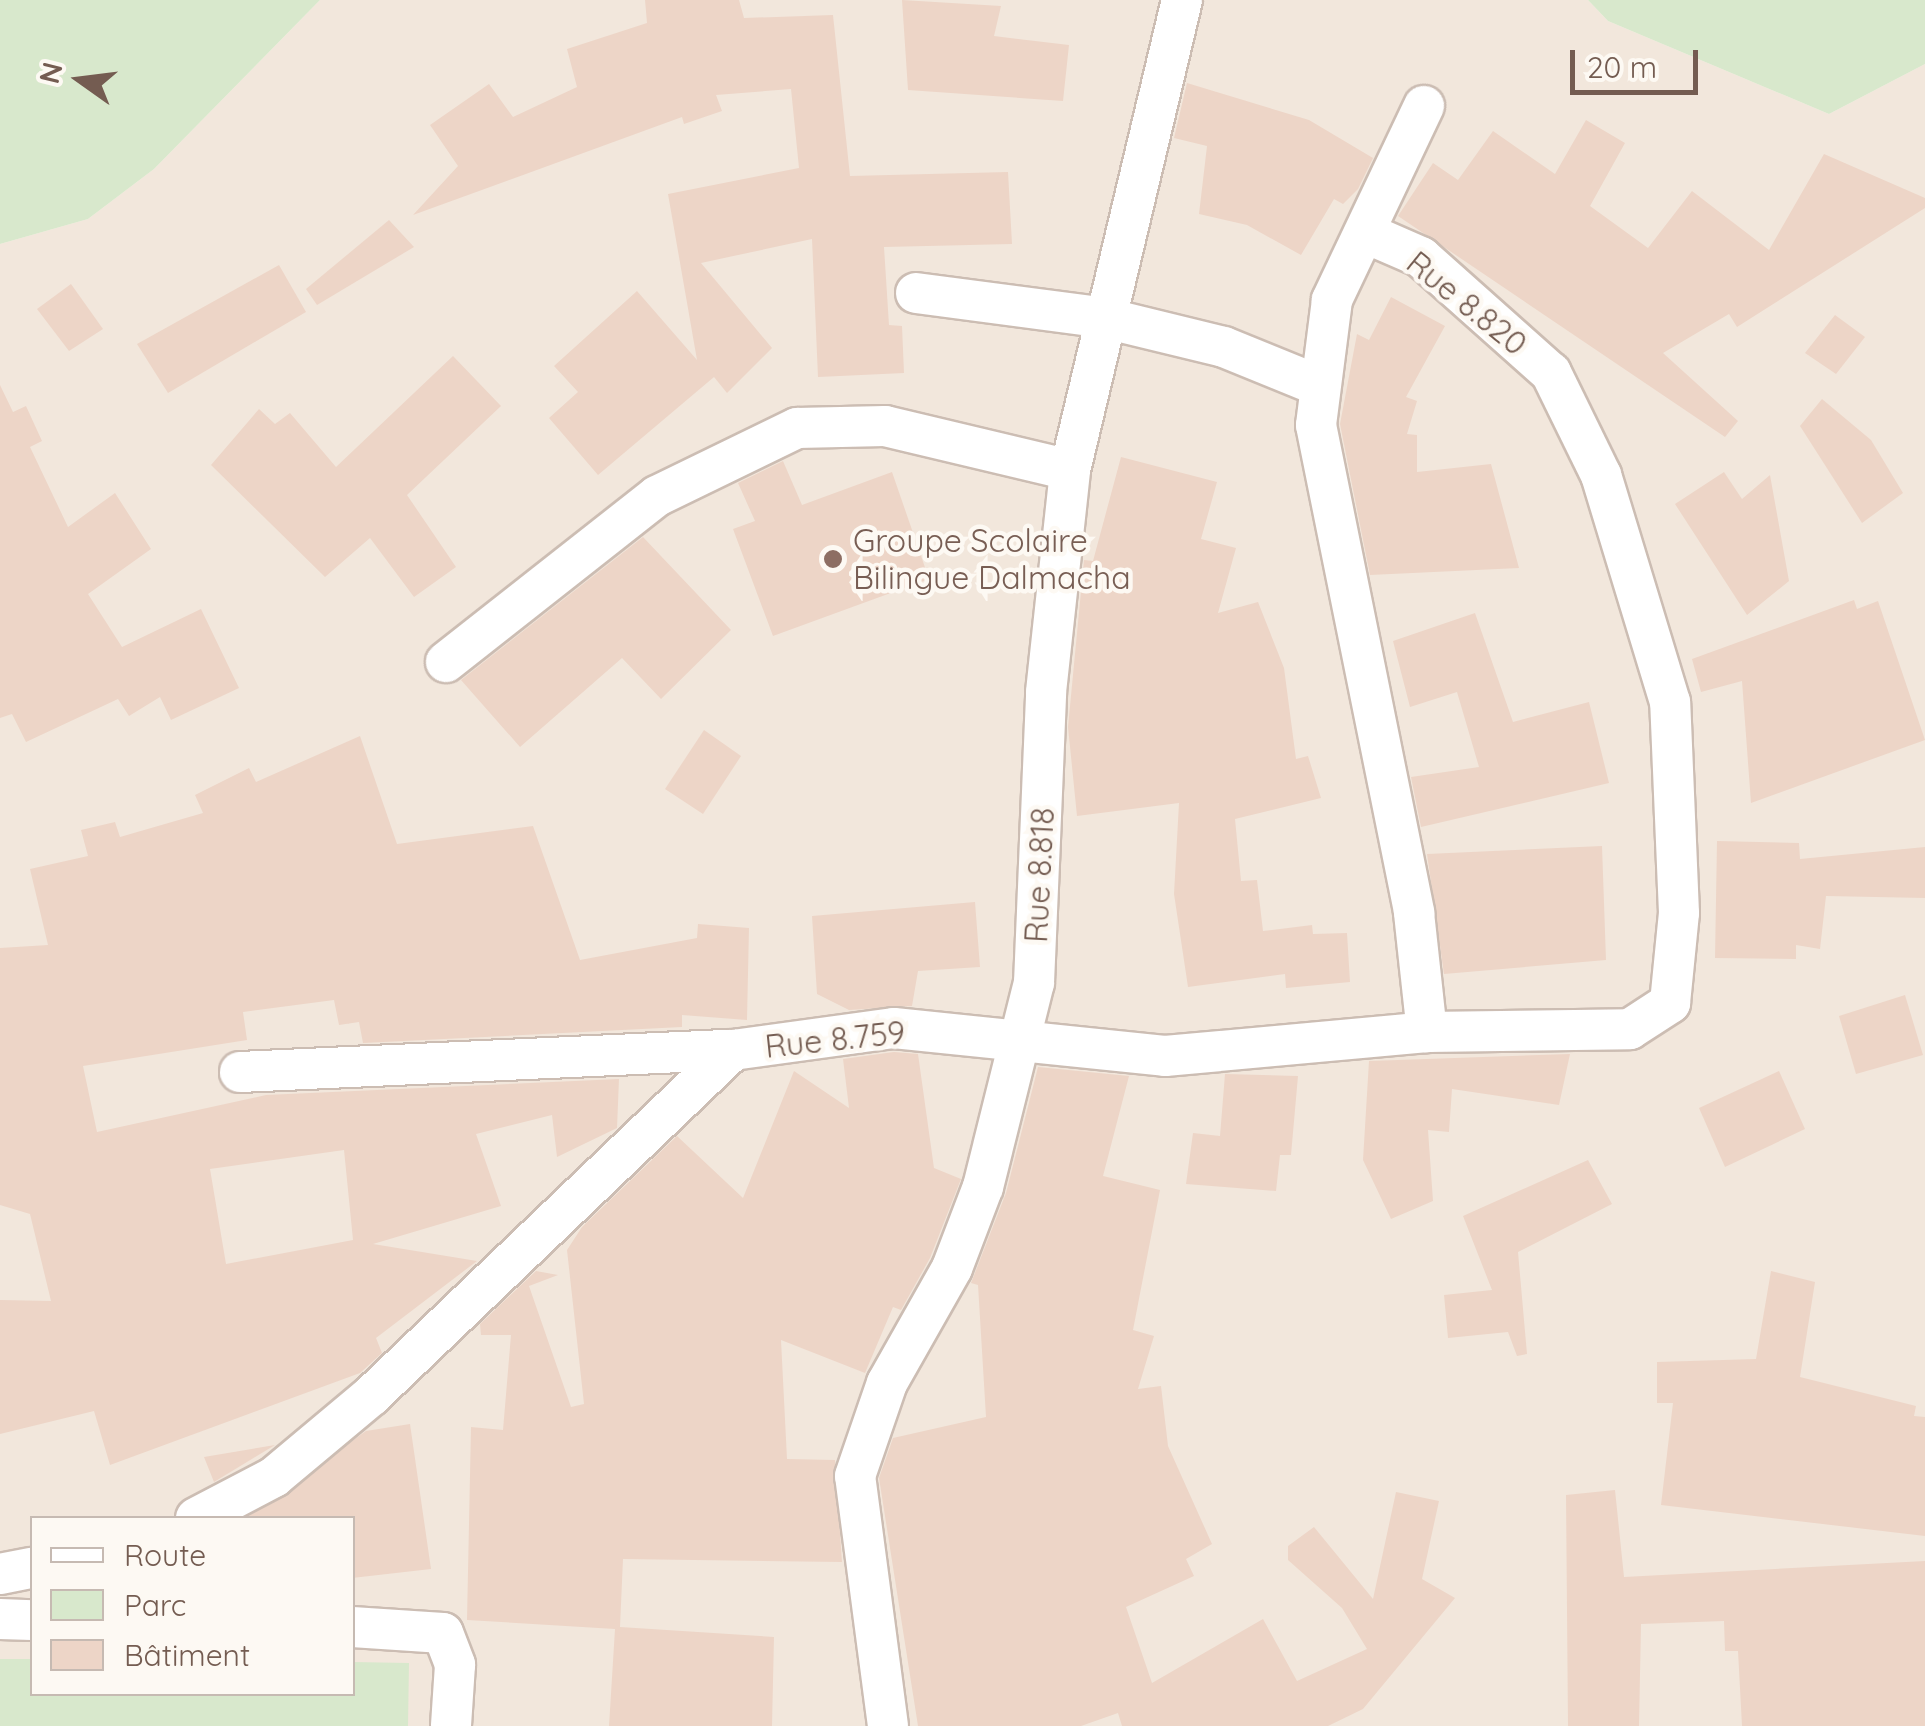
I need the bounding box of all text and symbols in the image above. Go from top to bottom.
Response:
north arrow [30,30,130,130]
scale bar [1575,30,1702,92]
text: 20 m [1587,48,1657,86]
text: N [31,58,70,87]
street label: Rue 8.820 [1399,243,1535,363]
place label: Groupe Scolaire Bilingue Dalmacha [853,522,1131,597]
marker: Groupe Scolaire Bilingue Dalmacha [822,548,844,570]
street label: Rue 8.818 [1016,806,1062,944]
street label: Rue 8.759 [763,1013,907,1065]
legend [30,1516,355,1696]
text: Route [124,1536,206,1574]
text: Parc [124,1586,186,1624]
text: Bâtiment [124,1636,250,1674]

